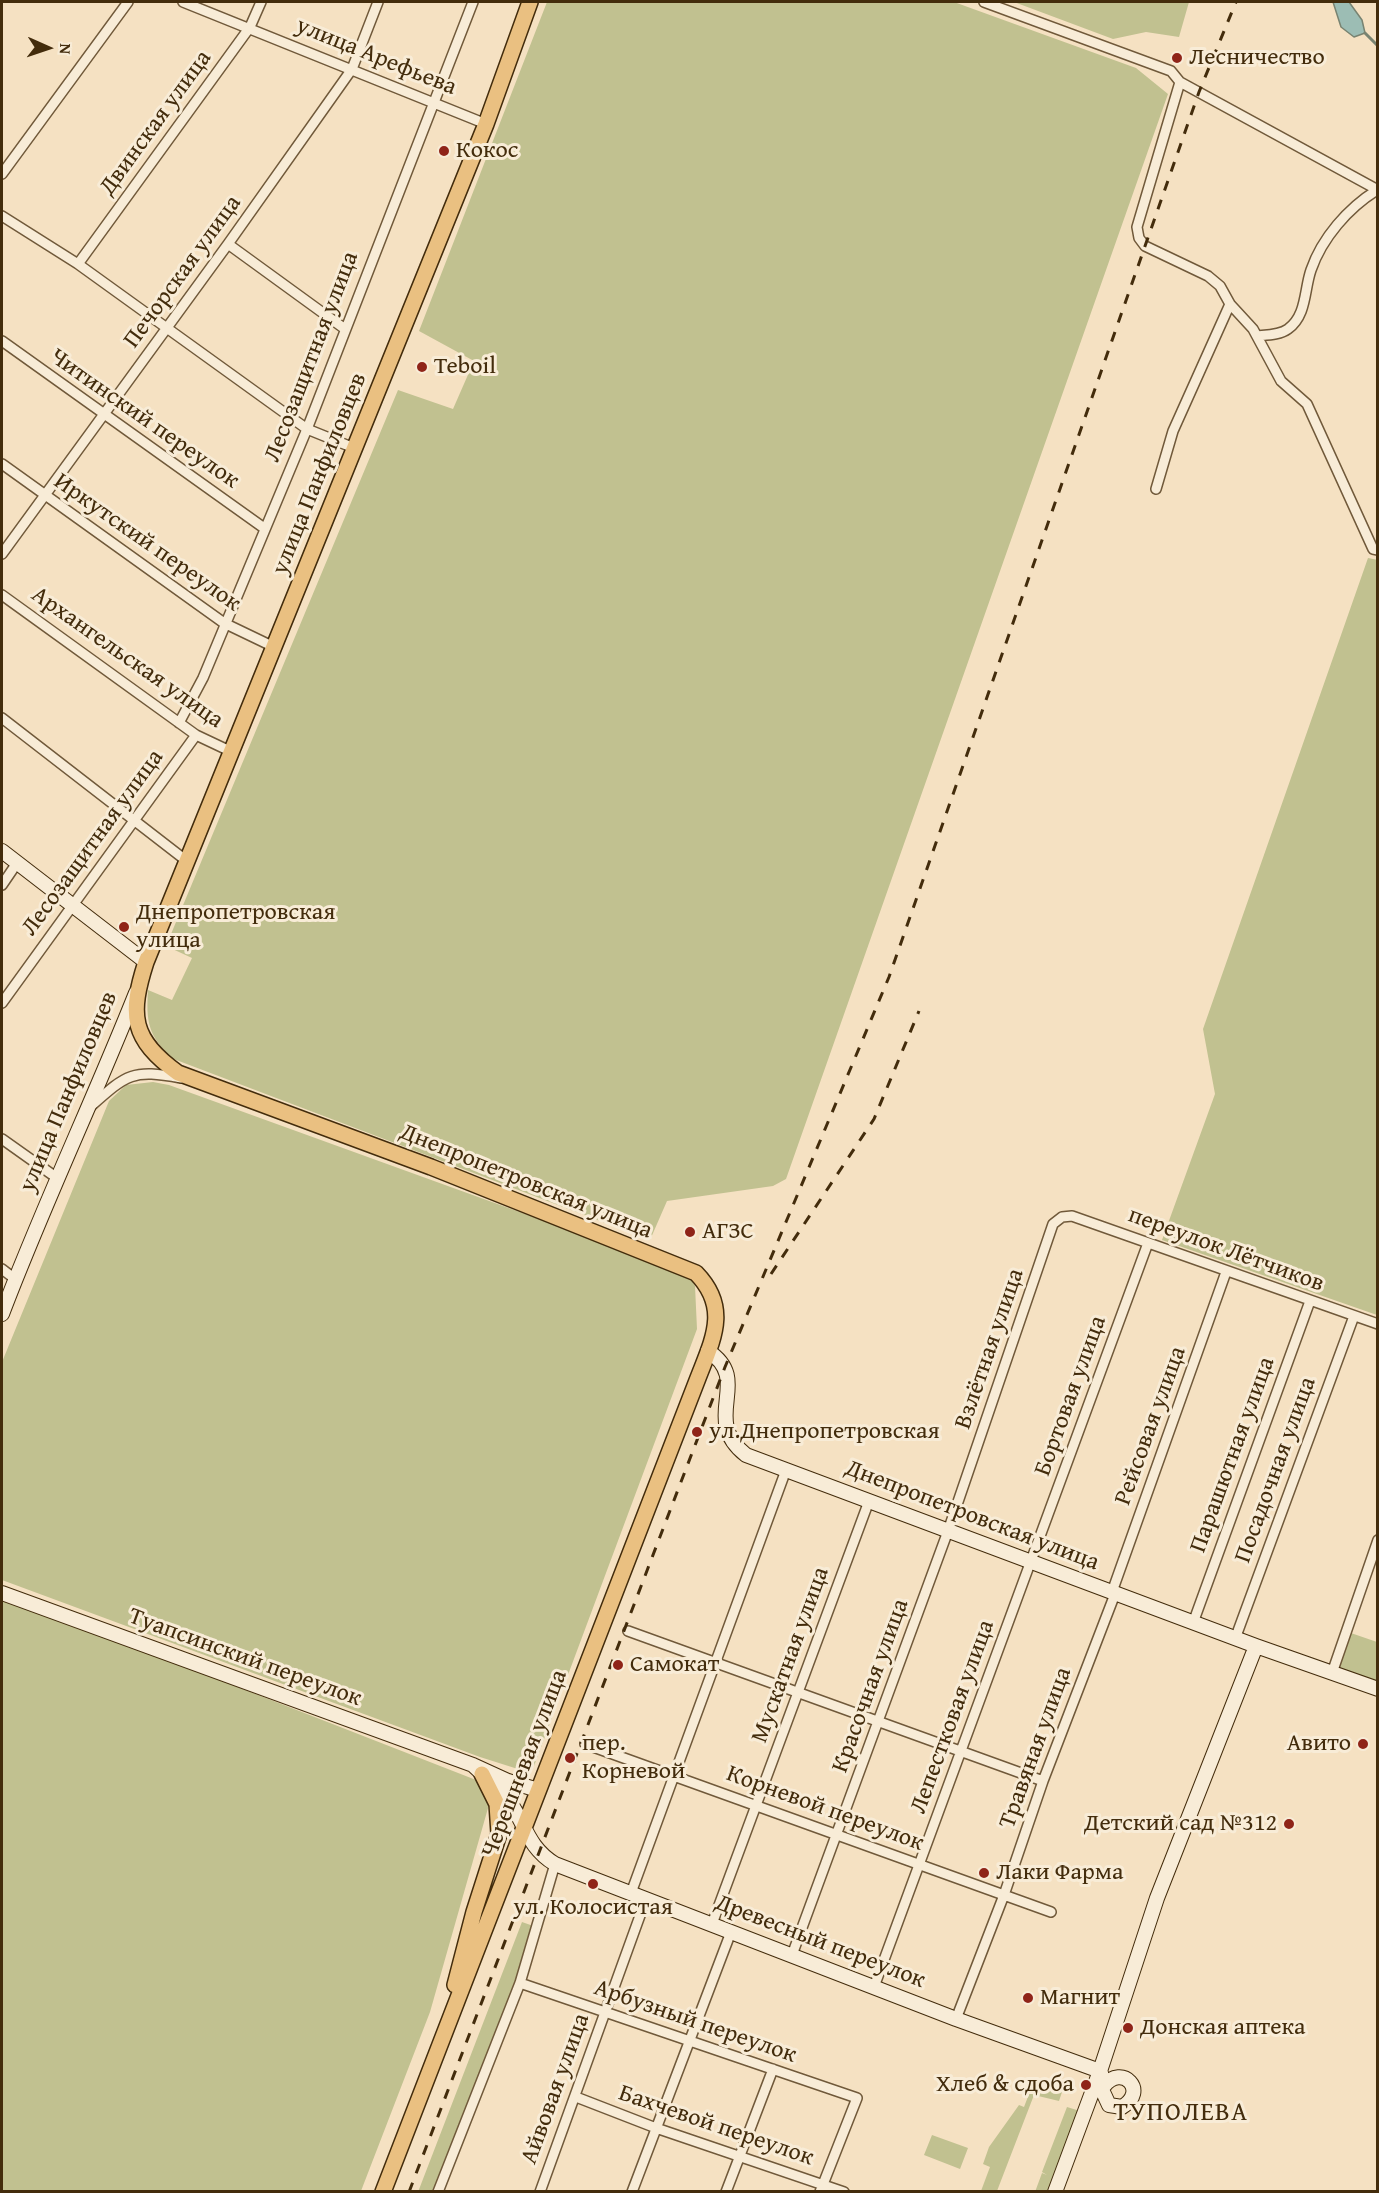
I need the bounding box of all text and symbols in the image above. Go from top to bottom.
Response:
street label: улица Арефьева [291,12,461,102]
north arrow [18,18,78,78]
text: N [54,43,78,55]
place label: Лесничество [1189,44,1325,72]
street label: Двинская улица [94,45,218,201]
marker: Лесничество [1170,51,1184,65]
place label: Кокос [456,137,518,165]
marker: Кокос [437,144,451,158]
street label: Печорская улица [118,190,248,354]
street label: Лесозащитная улица [259,248,365,466]
street label: Читинский переулок [44,343,244,495]
place label: Teboil [434,353,496,381]
marker: Teboil [415,360,429,374]
street label: улица Панфиловцев [266,369,374,579]
street label: Иркутский переулок [48,468,246,618]
street label: Архангельская улица [25,581,229,735]
street label: Лесозащитная улица [16,744,170,942]
place label: Днепропетровская улица [136,899,335,955]
marker: Днепропетровская улица [117,920,131,934]
street label: улица Панфиловцев [14,987,124,1197]
street label: Днепропетровская улица [396,1118,656,1246]
street label: переулок Лётчиков [1124,1201,1328,1299]
place label: АГЗС [702,1218,754,1246]
marker: АГЗС [683,1225,697,1239]
street label: Взлётная улица [949,1265,1031,1433]
street label: Бортовая улица [1029,1312,1113,1480]
street label: Рейсовая улица [1109,1343,1193,1509]
street label: Парашютная улица [1184,1353,1282,1557]
street label: Посадочная улица [1229,1373,1323,1567]
place label: ул.Днепропетровская [709,1418,940,1446]
marker: ул.Днепропетровская [690,1425,704,1439]
street label: Днепропетровская улица [841,1454,1103,1578]
street label: Мускатная улица [746,1563,836,1747]
street label: Красочная улица [826,1595,916,1777]
street label: Туапсинский переулок [125,1602,365,1714]
street label: Лепестковая улица [905,1616,1001,1818]
place label: Самокат [630,1651,719,1679]
marker: Самокат [611,1658,625,1672]
street label: Травяная улица [994,1664,1078,1832]
street label: Черешневая улица [476,1666,574,1862]
place label: пер. Корневой [582,1730,685,1786]
place label: Авито [1287,1730,1351,1758]
marker: Авито [1356,1737,1370,1751]
marker: пер. Корневой [563,1751,577,1765]
street label: Корневой переулок [722,1760,928,1858]
place label: Детский сад №312 [1084,1810,1277,1838]
marker: Детский сад №312 [1282,1817,1296,1831]
place label: Лаки Фарма [996,1859,1123,1887]
marker: Лаки Фарма [977,1866,991,1880]
marker: ул. Колосистая [586,1877,600,1891]
street label: Древесный переулок [711,1889,929,1995]
place label: ул. Колосистая [513,1894,673,1922]
street label: Арбузный переулок [590,1974,800,2070]
place label: Магнит [1040,1984,1120,2012]
marker: Магнит [1021,1991,1035,2005]
street label: Айвовая улица [515,2010,597,2168]
place label: Донская аптека [1140,2014,1305,2042]
marker: Донская аптека [1121,2021,1135,2035]
place label: Хлеб & сдоба [936,2071,1074,2099]
marker: Хлеб & сдоба [1079,2078,1093,2092]
street label: Бахчевой переулок [615,2079,817,2173]
district label: ТУПОЛЕВА [1113,2097,1249,2129]

